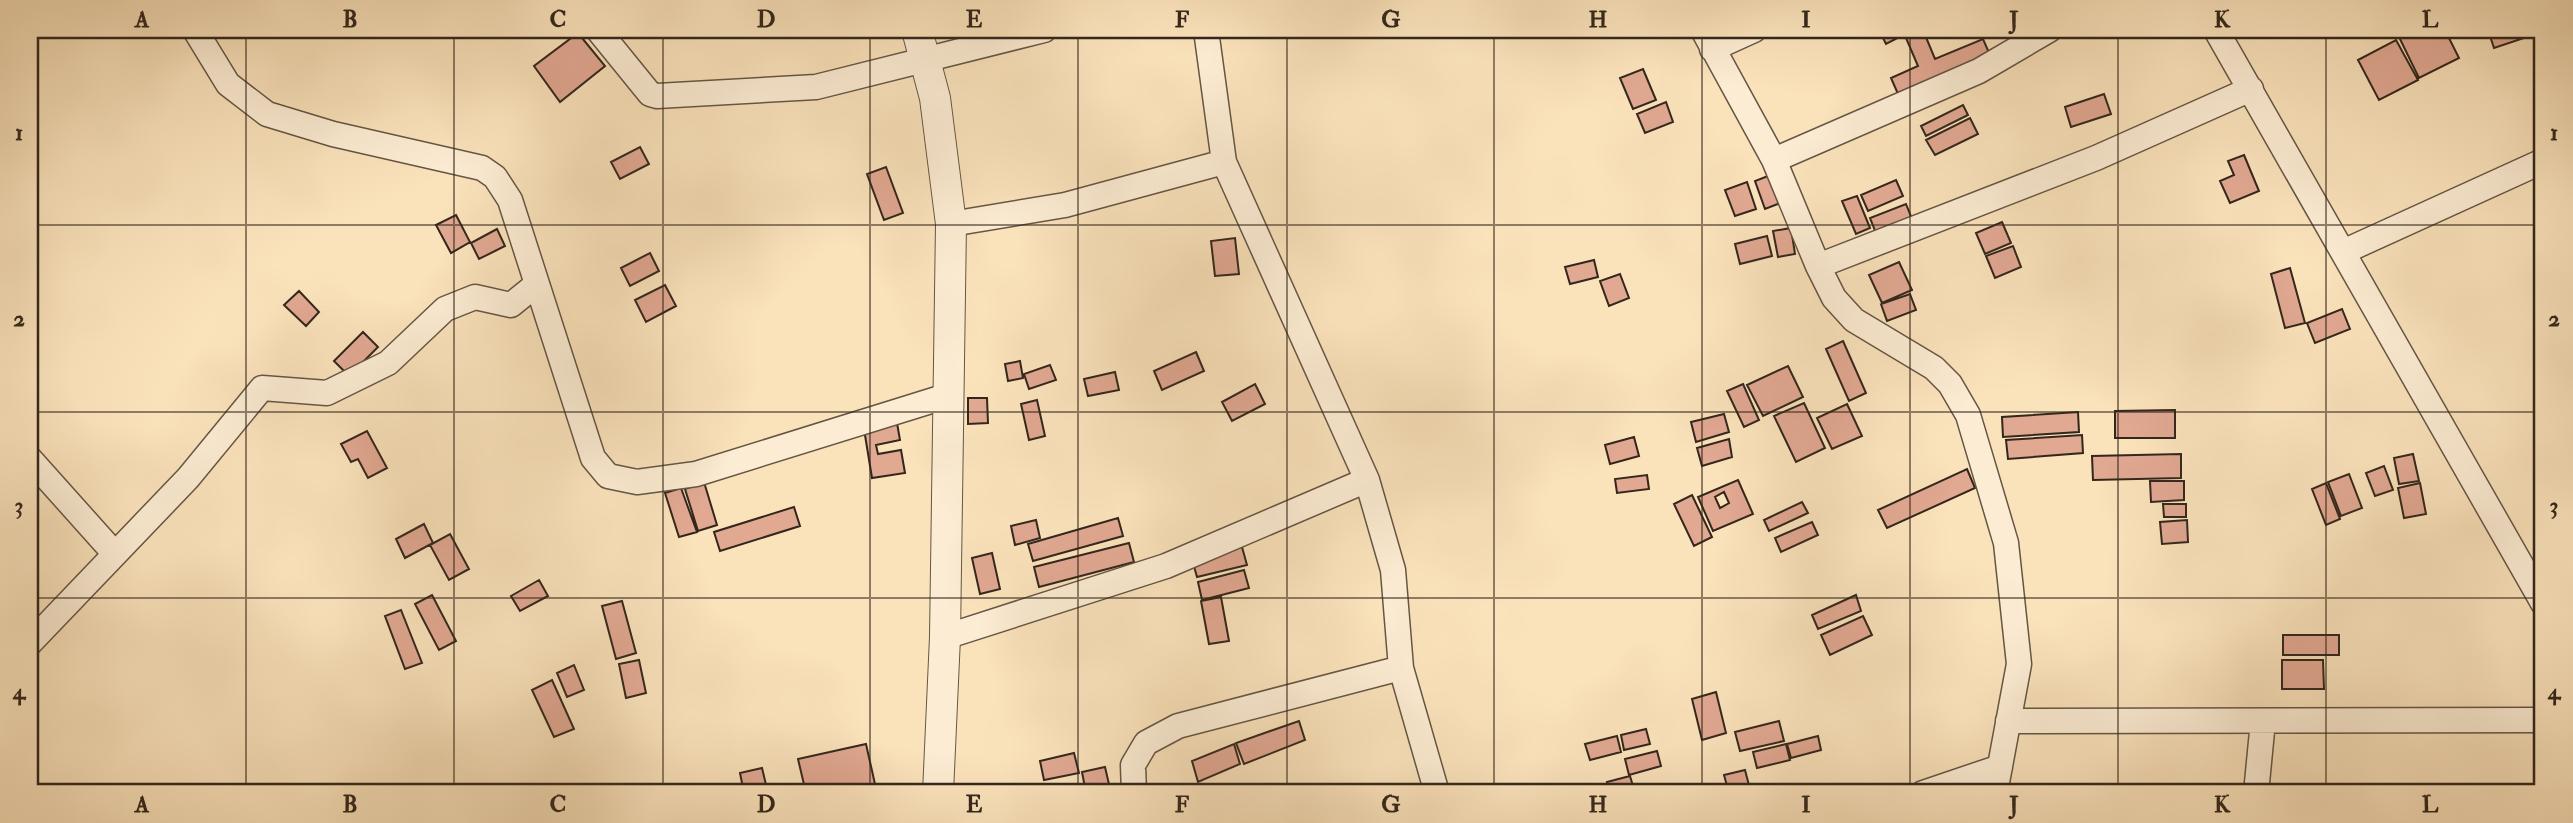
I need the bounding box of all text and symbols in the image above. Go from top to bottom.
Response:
text: A [134,5,150,34]
text: B [342,5,358,34]
text: C [550,5,566,34]
text: D [757,5,775,34]
text: E [966,5,983,34]
text: F [1175,5,1190,34]
text: G [1381,5,1401,34]
text: H [1589,5,1608,34]
text: I [1801,5,1811,34]
text: J [2008,5,2019,35]
text: K [2214,5,2231,34]
text: L [2422,5,2439,34]
text: 1 [15,118,23,147]
text: 1 [2550,118,2558,147]
text: 2 [13,304,25,333]
text: 2 [2548,304,2560,333]
text: 3 [15,491,23,520]
text: 3 [2550,491,2558,520]
text: 4 [12,677,27,706]
text: 4 [2547,677,2562,706]
text: A [134,790,150,819]
text: B [342,790,358,819]
text: C [550,790,566,819]
text: D [757,790,775,819]
text: E [966,790,983,819]
text: F [1175,790,1190,819]
text: G [1381,790,1401,819]
text: H [1589,790,1608,819]
text: I [1801,790,1811,819]
text: J [2008,790,2019,820]
text: K [2214,790,2231,819]
text: L [2422,790,2439,819]

